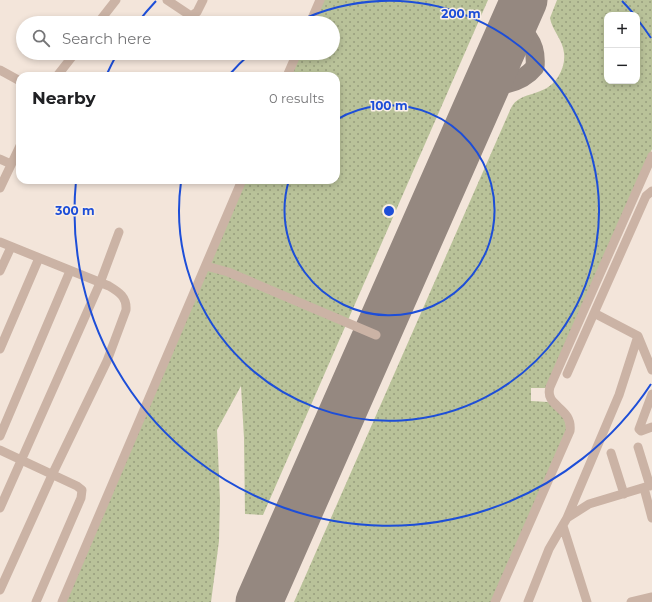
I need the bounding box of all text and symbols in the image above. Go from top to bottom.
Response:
text: 200 m [441,6,481,21]
map controls [604,12,640,84]
button: + [604,12,640,48]
search box [16,16,340,60]
icon: search [30,27,52,49]
text: Search here [62,29,151,48]
button: − [604,48,640,84]
text: Nearby [32,88,96,108]
text: 0 results [269,90,324,106]
text: 100 m [371,98,407,113]
text: 300 m [54,203,95,218]
centre of rings [382,204,396,218]

